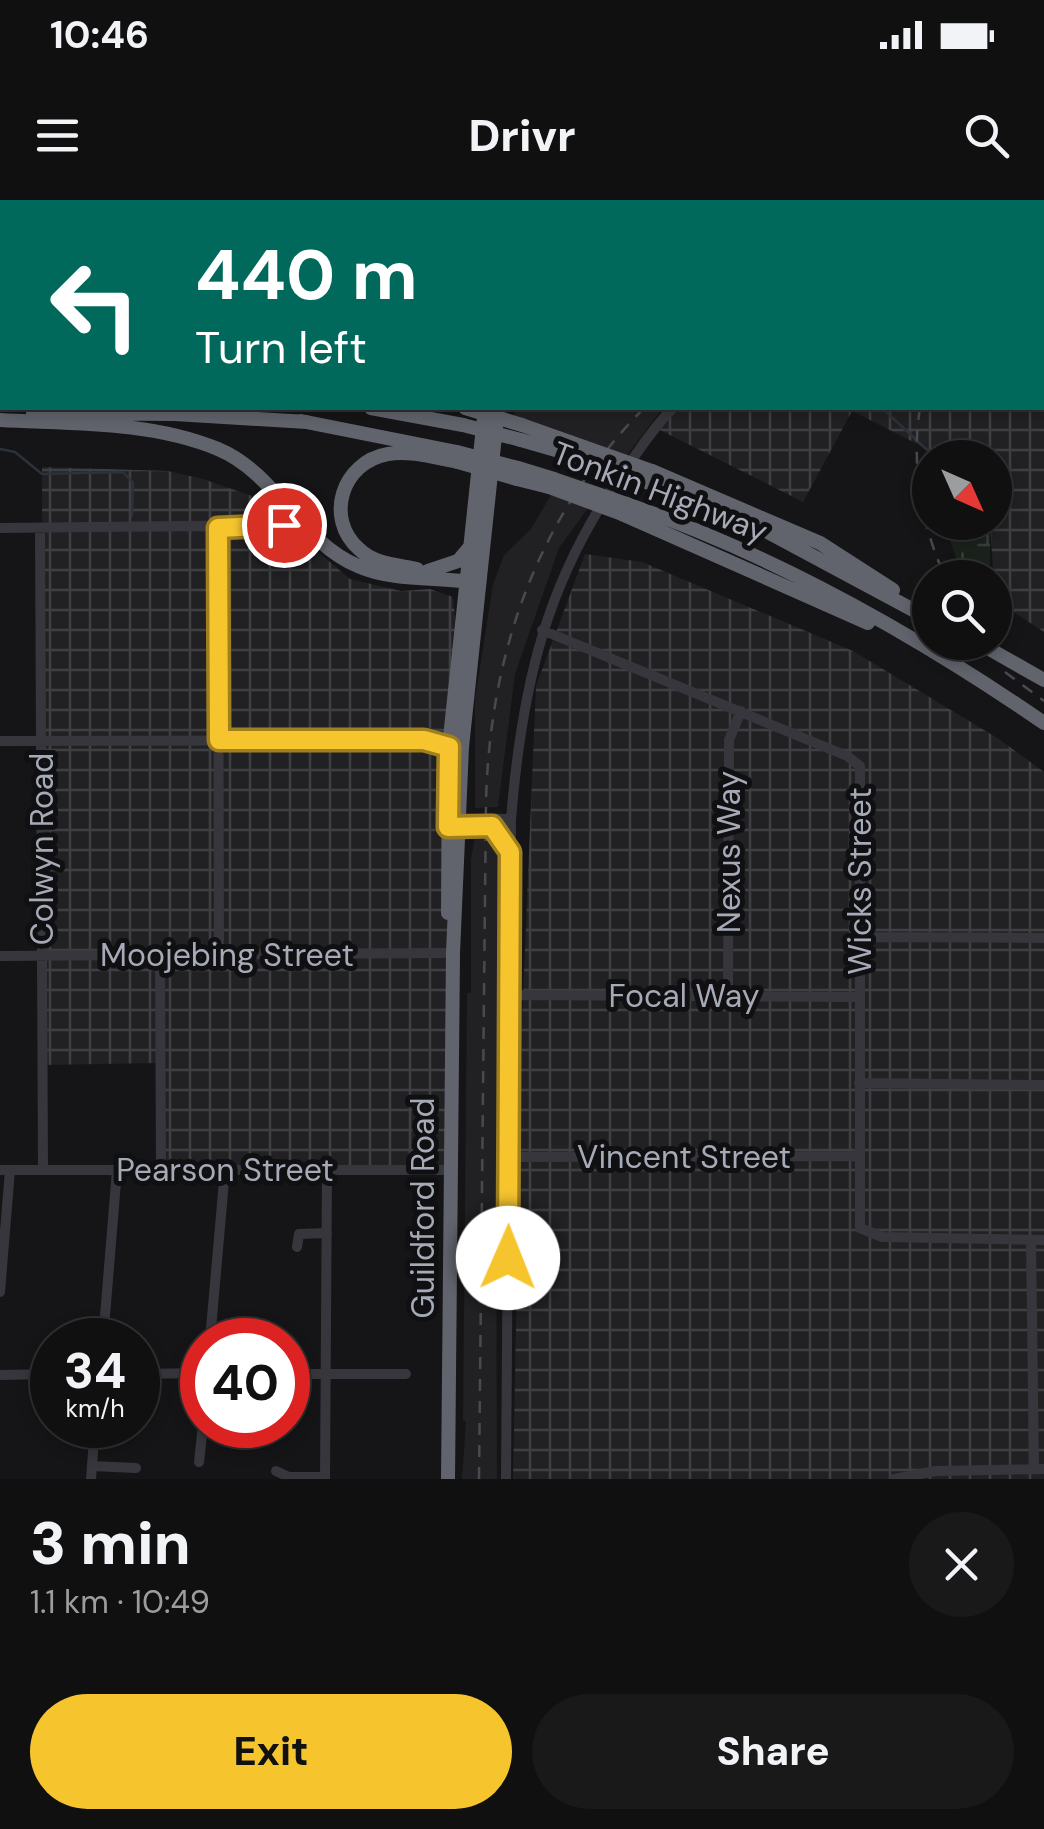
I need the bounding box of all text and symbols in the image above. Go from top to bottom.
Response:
text: 10:46 [50,10,149,60]
text: Drivr [468,106,576,165]
icon: menu [30,108,85,163]
icon: search [959,108,1014,163]
text: 440 m [195,230,418,321]
icon: left [30,240,160,370]
text: Turn left [195,318,367,377]
street label: Tonkin Highway [546,432,774,552]
north arrow [912,440,1012,540]
map controls [912,440,1012,660]
pin [242,483,327,568]
icon: arrive [257,498,312,553]
button: search [912,560,1012,660]
street label: Colwyn Road [21,753,63,945]
street label: Nexus Way [708,771,750,933]
street label: Wicks Street [839,787,881,975]
street label: Moojebing Street [100,934,354,976]
street label: Focal Way [609,975,760,1017]
street label: Guildford Road [402,1098,444,1319]
street label: Vincent Street [577,1136,791,1178]
street label: Pearson Street [116,1149,334,1191]
position arrow [456,1206,560,1310]
speed limit sign: 40 [180,1318,310,1448]
text: 34 [64,1338,126,1404]
text: km/h [65,1392,125,1425]
text: 3 min [30,1504,191,1583]
button: close [909,1512,1014,1617]
text: 1.1 km · 10:49 [30,1581,210,1623]
button: Exit [30,1694,512,1809]
button: Share [532,1694,1014,1809]

